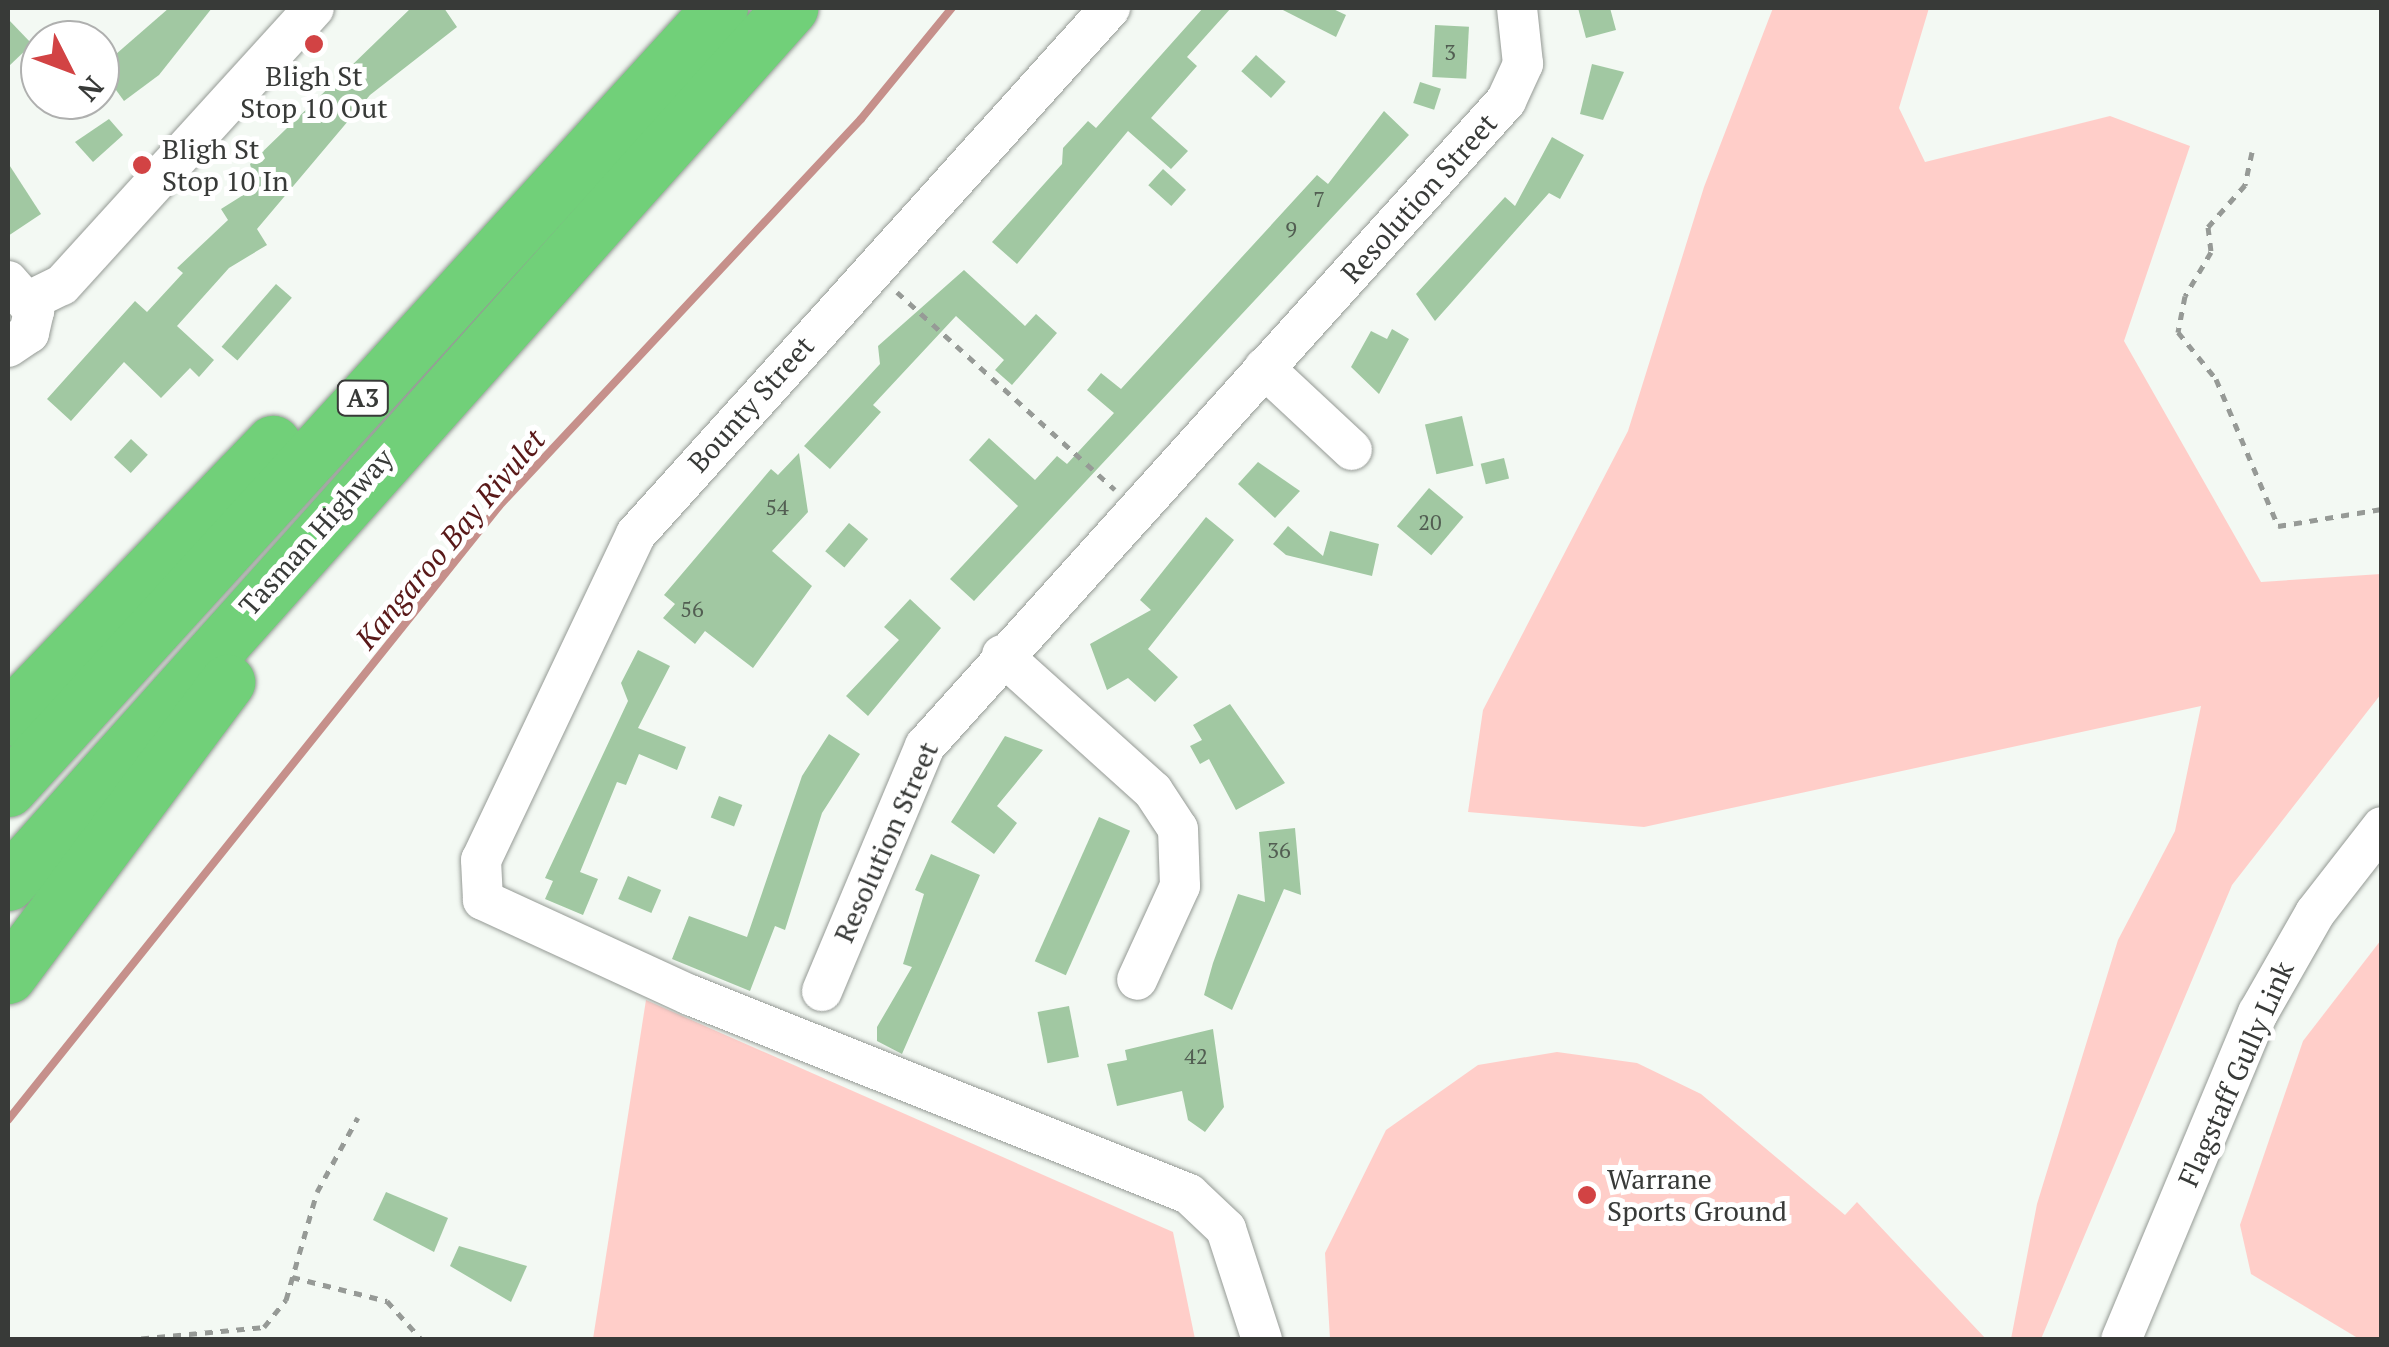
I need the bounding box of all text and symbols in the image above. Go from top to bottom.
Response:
north arrow [20,20,120,120]
marker: Bligh St Stop 10 Out [303,33,325,55]
house number: 3 [1444,39,1456,65]
place label: Bligh St Stop 10 Out [240,59,388,125]
text: N [70,69,112,109]
street label: Resolution Street [1334,107,1504,289]
place label: Bligh St Stop 10 In [162,132,289,198]
marker: Bligh St Stop 10 In [131,154,153,176]
house number: 7 [1313,186,1325,212]
house number: 9 [1285,216,1297,242]
street label: Bounty Street [681,329,821,479]
road number: A3 [336,378,390,418]
water label: Kangaroo Bay Rivulet [348,422,552,656]
street label: Tasman Highway [232,442,400,622]
house number: 54 [765,494,789,520]
house number: 20 [1418,509,1442,535]
house number: 56 [680,596,704,622]
street label: Resolution Street [827,737,945,947]
house number: 36 [1267,837,1291,863]
street label: Flagstaff Gully Link [2171,956,2301,1192]
house number: 42 [1184,1043,1208,1069]
place label: Warrane Sports Ground [1607,1162,1787,1228]
marker: Warrane Sports Ground [1576,1184,1598,1206]

